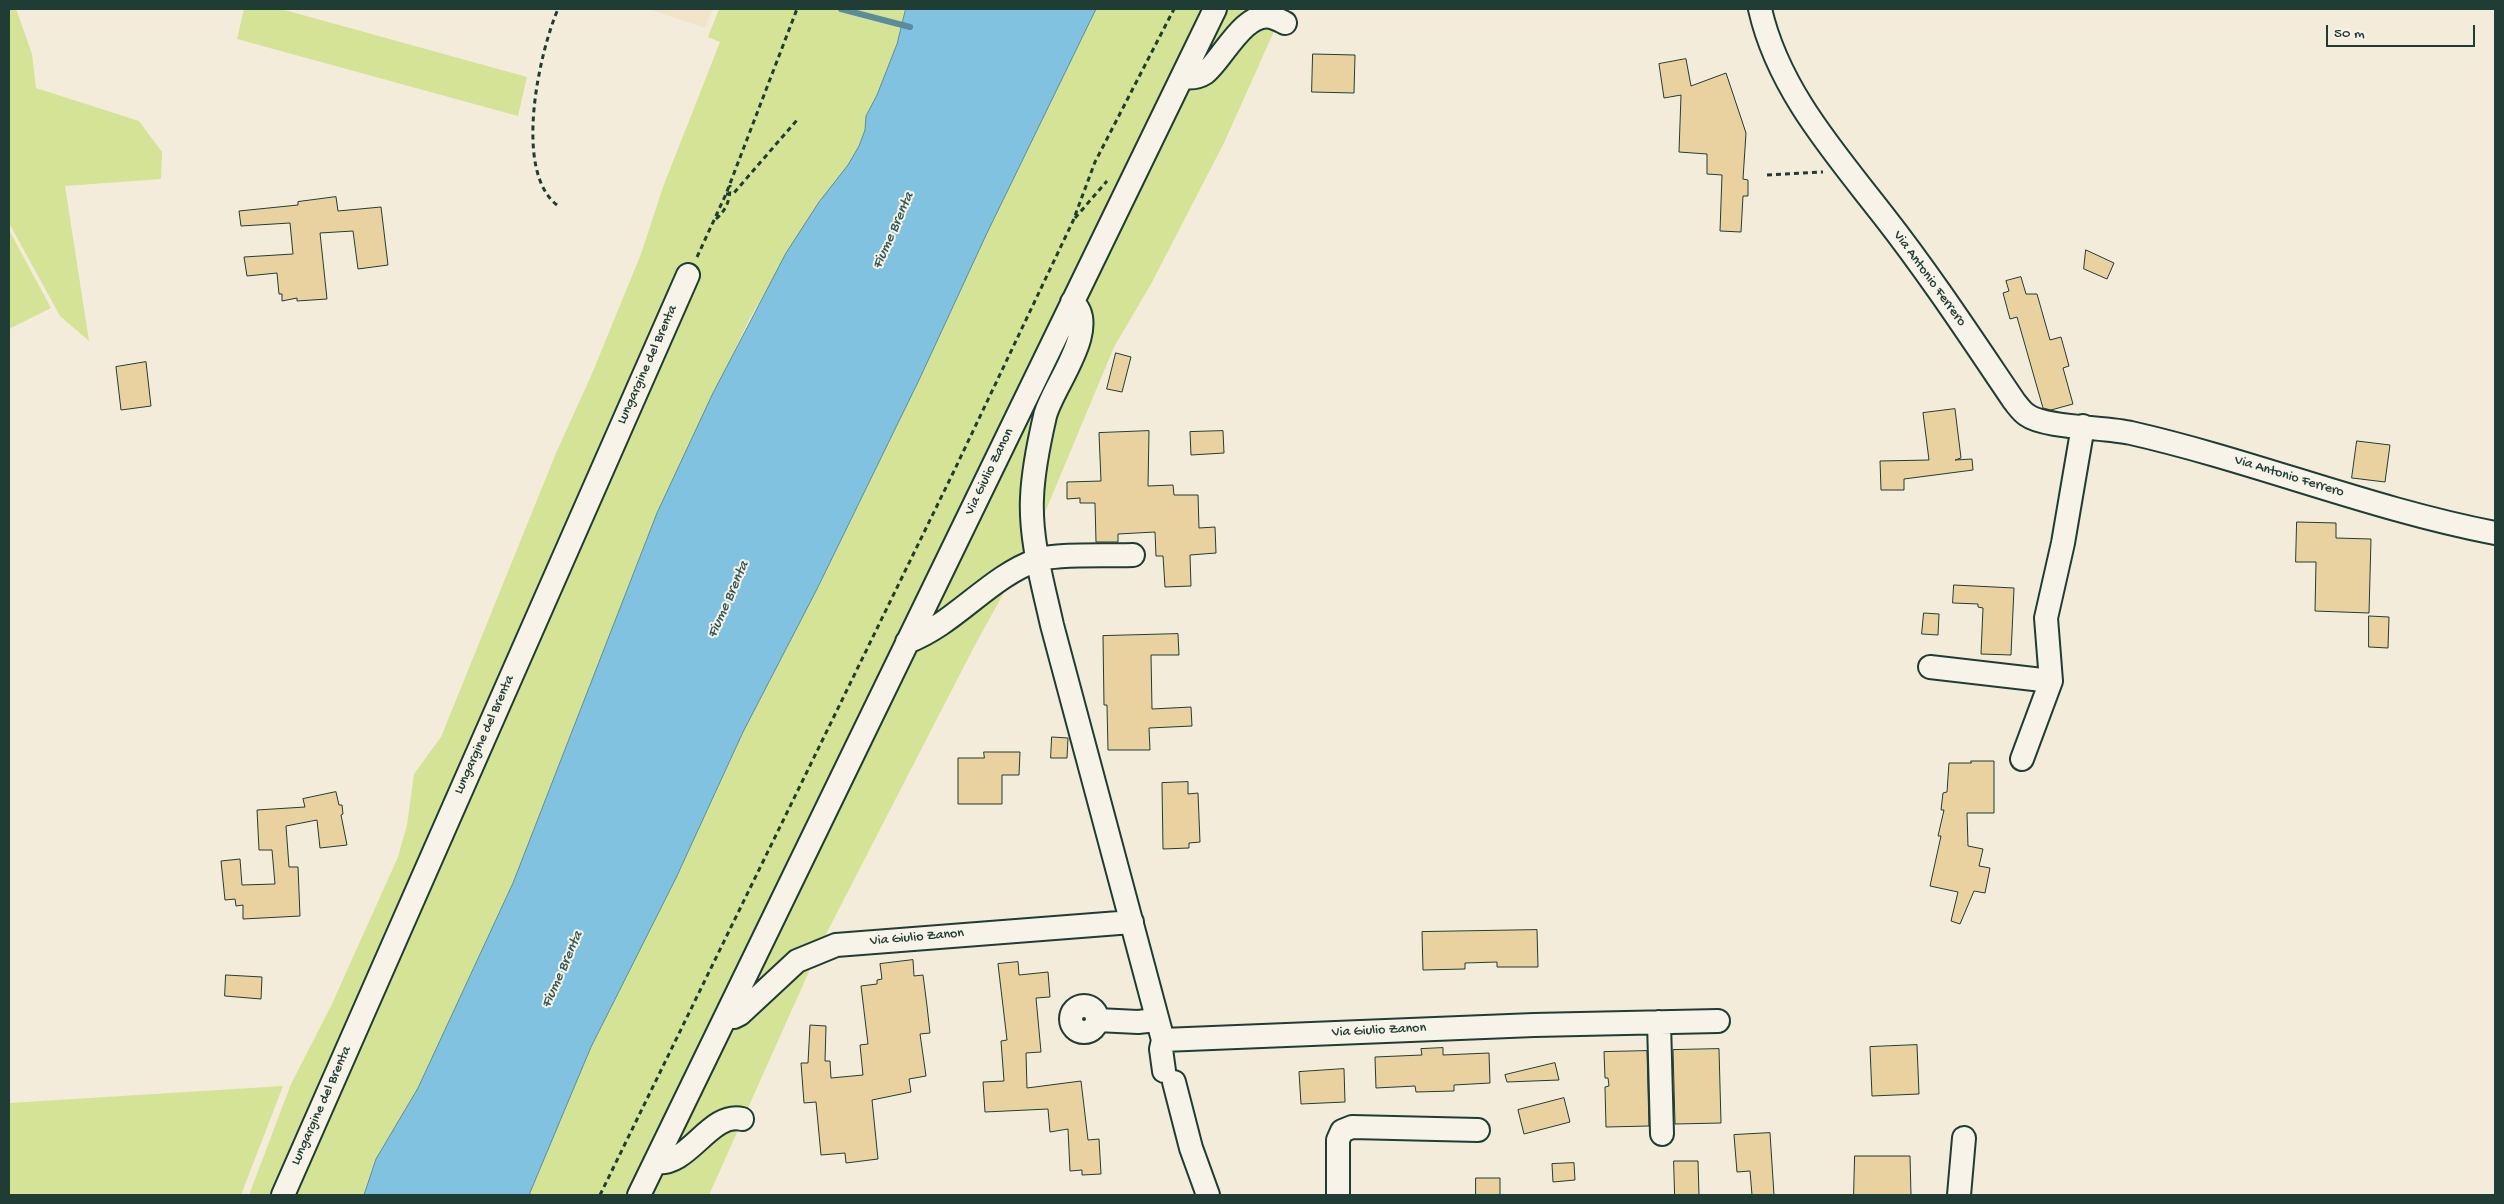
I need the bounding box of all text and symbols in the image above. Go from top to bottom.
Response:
scale bar [2329,15,2478,47]
text: 50 m [2334,25,2365,43]
water label: Fiume Brenta [869,190,919,272]
street label: Via Antonio Ferrero [1889,228,1969,330]
street label: Lungargine del Brenta [614,303,682,427]
street label: Via Giulio Zanon [962,426,1018,518]
street label: Via Antonio Ferrero [2232,452,2346,502]
water label: Fiume Brenta [704,559,754,641]
street label: Lungargine del Brenta [451,673,519,797]
street label: Via Giulio Zanon [869,926,965,950]
water label: Fiume Brenta [538,929,588,1011]
street label: Via Giulio Zanon [1331,1020,1427,1042]
street label: Lungargine del Brenta [288,1044,356,1168]

